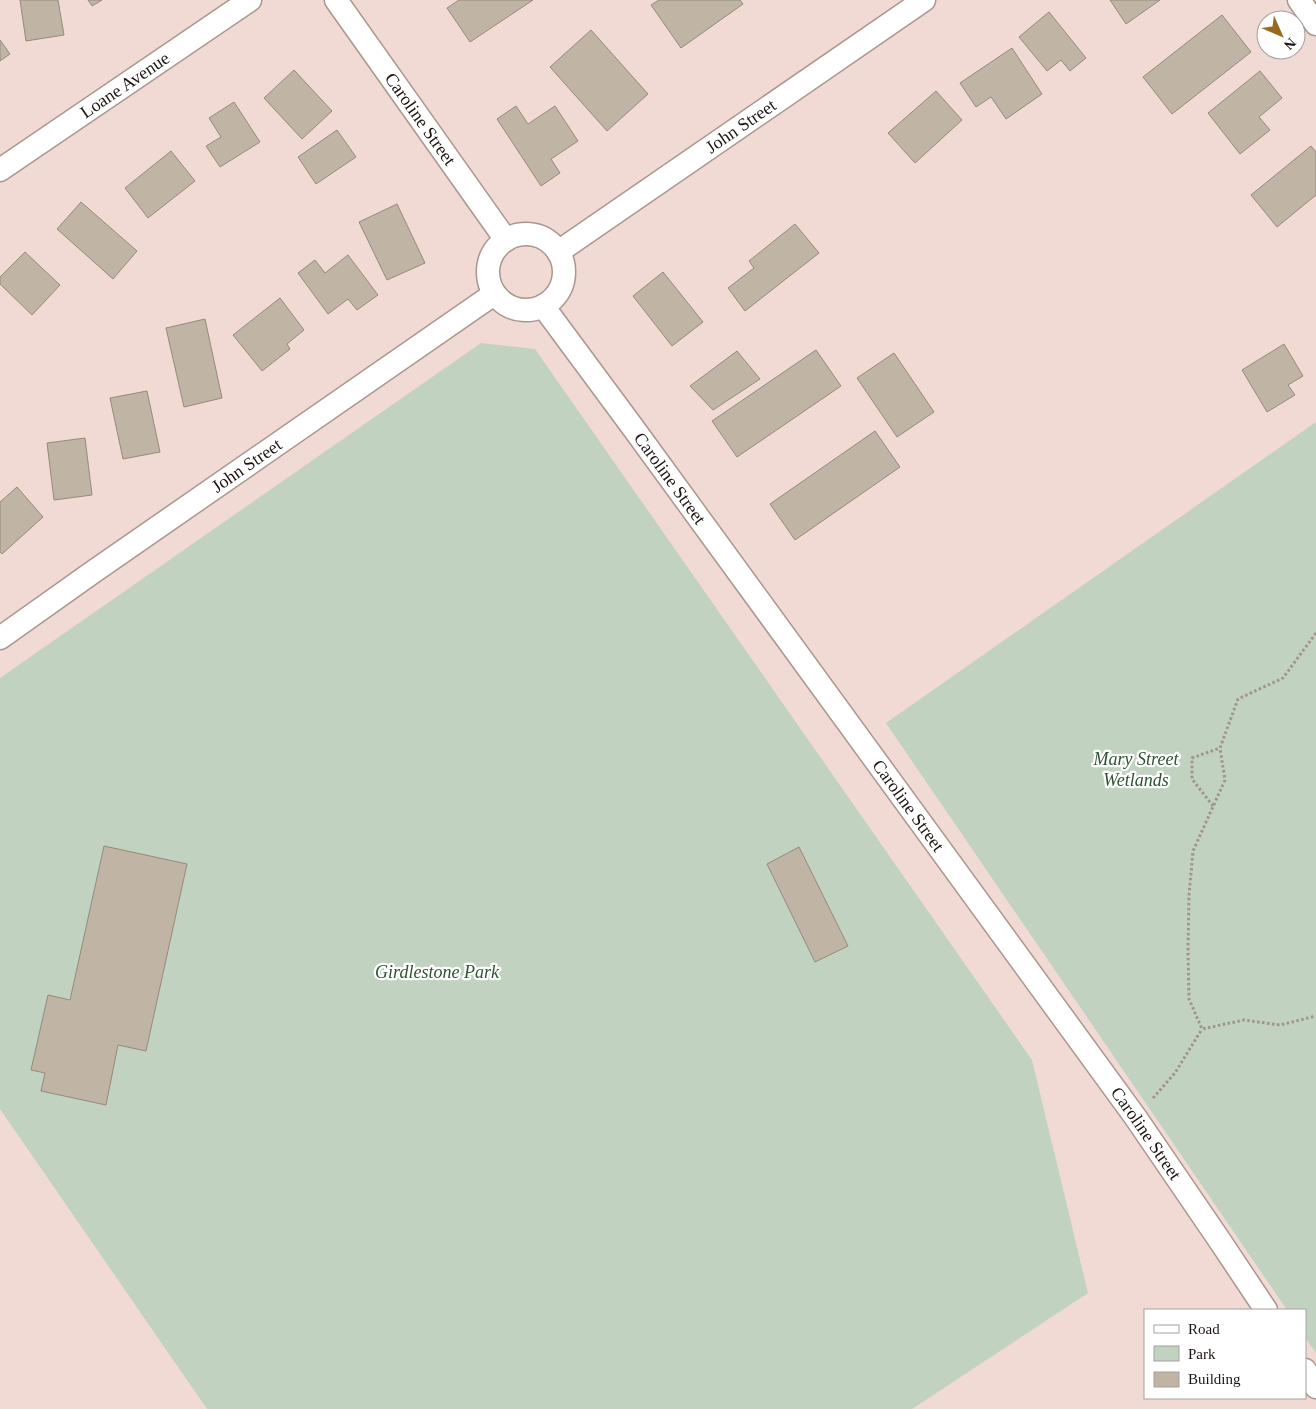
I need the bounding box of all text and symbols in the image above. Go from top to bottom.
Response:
north arrow [1256,10,1306,60]
text: N [1281,35,1299,53]
street label: Loane Avenue [77,48,173,122]
street label: Caroline Street [381,69,460,169]
street label: John Street [702,95,780,157]
street label: Caroline Street [630,429,710,528]
street label: John Street [208,434,285,497]
park label: Mary Street Wetlands [1093,749,1179,790]
street label: Caroline Street [868,756,948,855]
park label: Girdlestone Park [375,962,500,982]
street label: Caroline Street [1107,1083,1185,1184]
legend [1144,1309,1306,1399]
text: Road [1188,1321,1220,1337]
text: Park [1188,1346,1216,1362]
text: Building [1188,1371,1241,1387]

